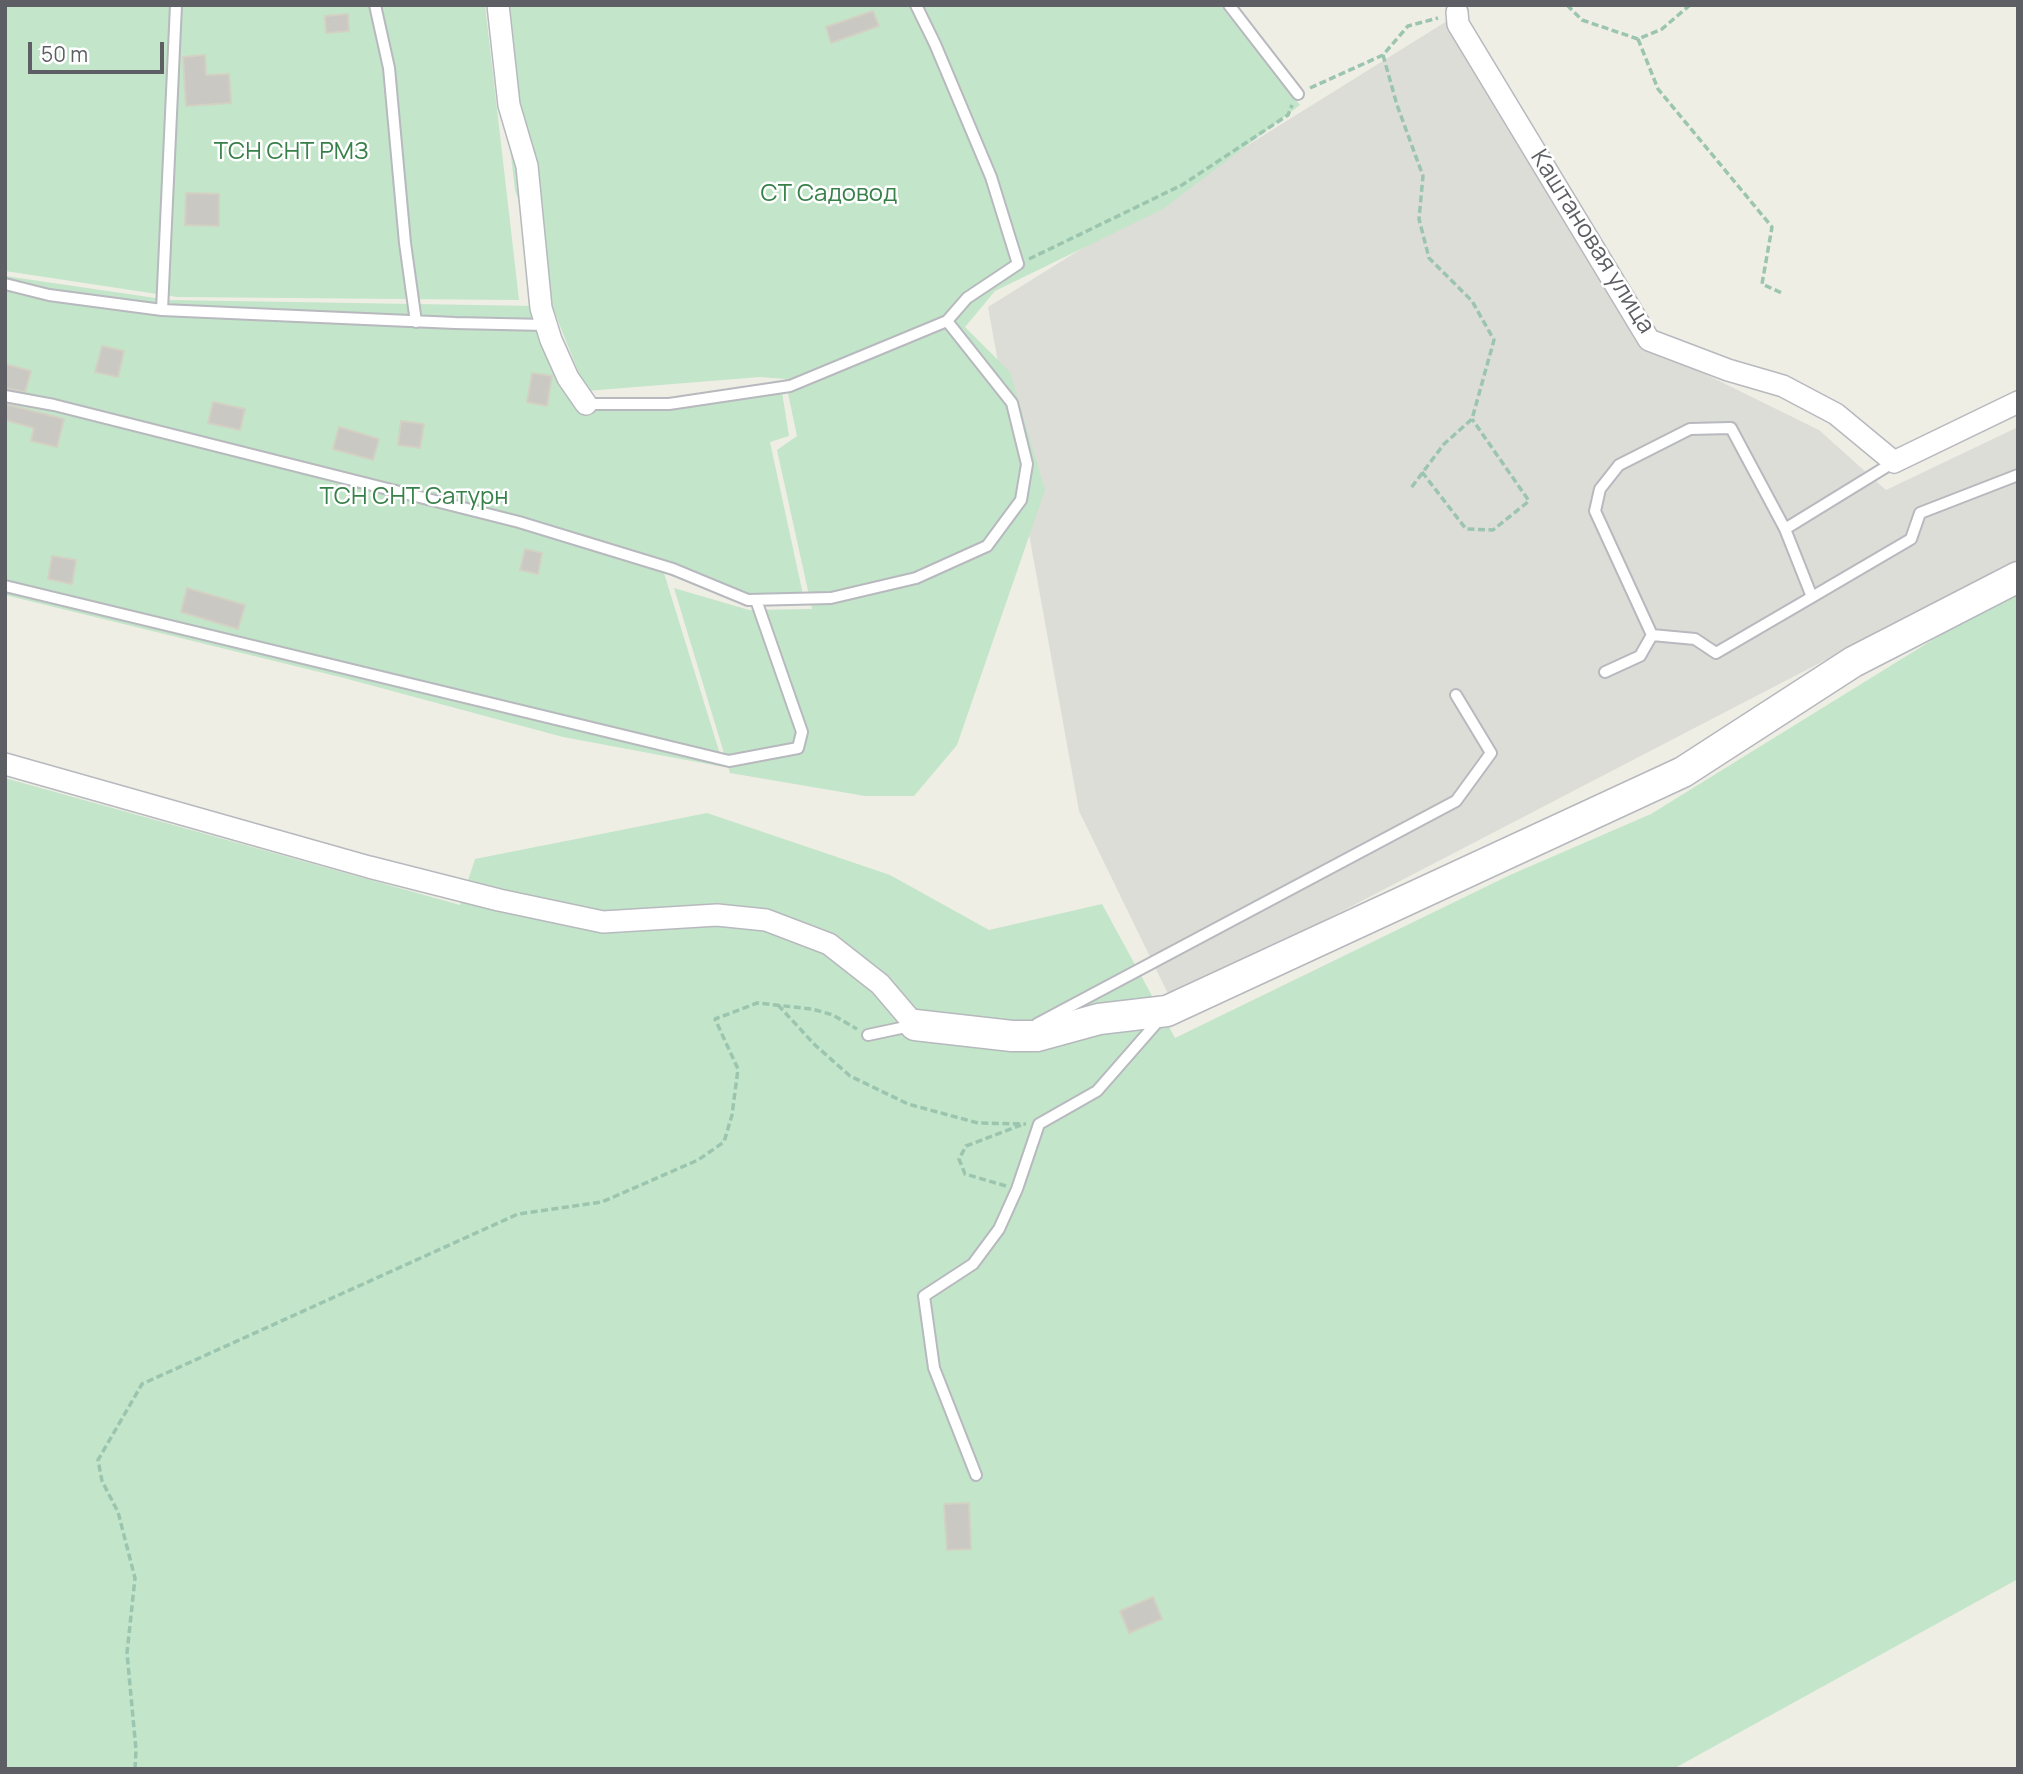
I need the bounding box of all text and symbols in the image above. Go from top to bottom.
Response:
scale bar [32,28,168,72]
text: 50 m [41,40,88,68]
park label: ТСН СНТ РМЗ [214,138,368,166]
street label: Каштановая улица [1524,145,1660,339]
park label: СТ Садовод [761,180,897,208]
park label: ТСН СНТ Сатурн [320,483,508,511]

